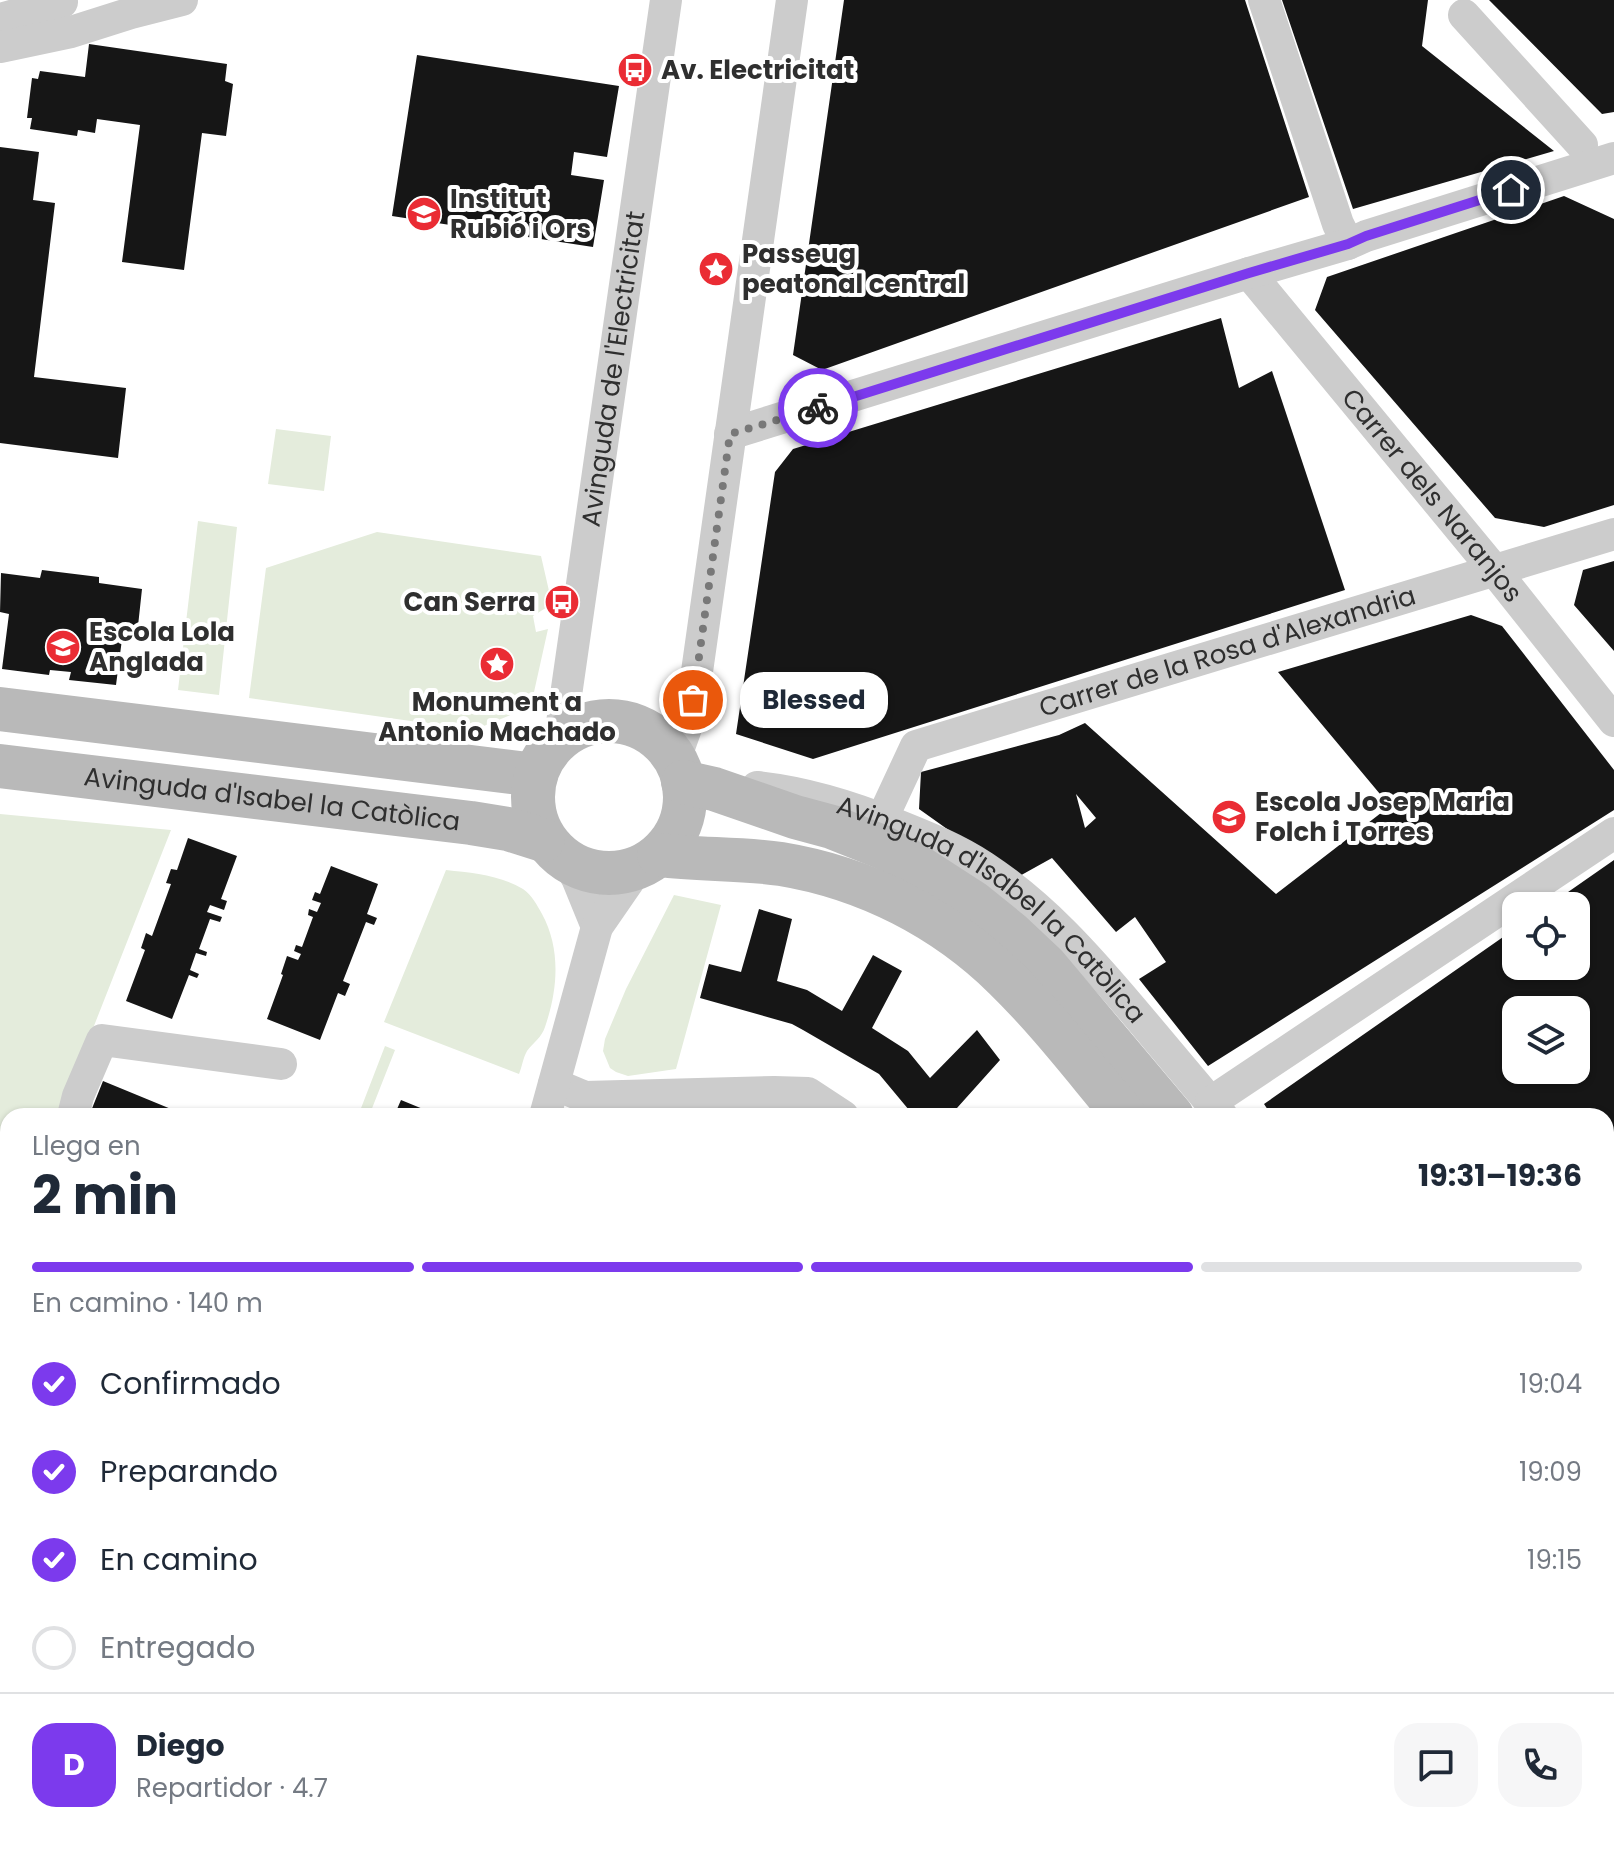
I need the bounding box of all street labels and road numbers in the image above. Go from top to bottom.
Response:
street label: Avinguda de l'Electricitat [572,209,653,529]
street label: Carrer dels Naranjos [1333,381,1531,610]
street label: Carrer de la Rosa d'Alexandria [1035,577,1420,726]
street label: Avinguda d'Isabel la Catòlica [82,758,462,840]
street label: Avinguda d'Isabel la Catòlica [832,787,1154,1031]

